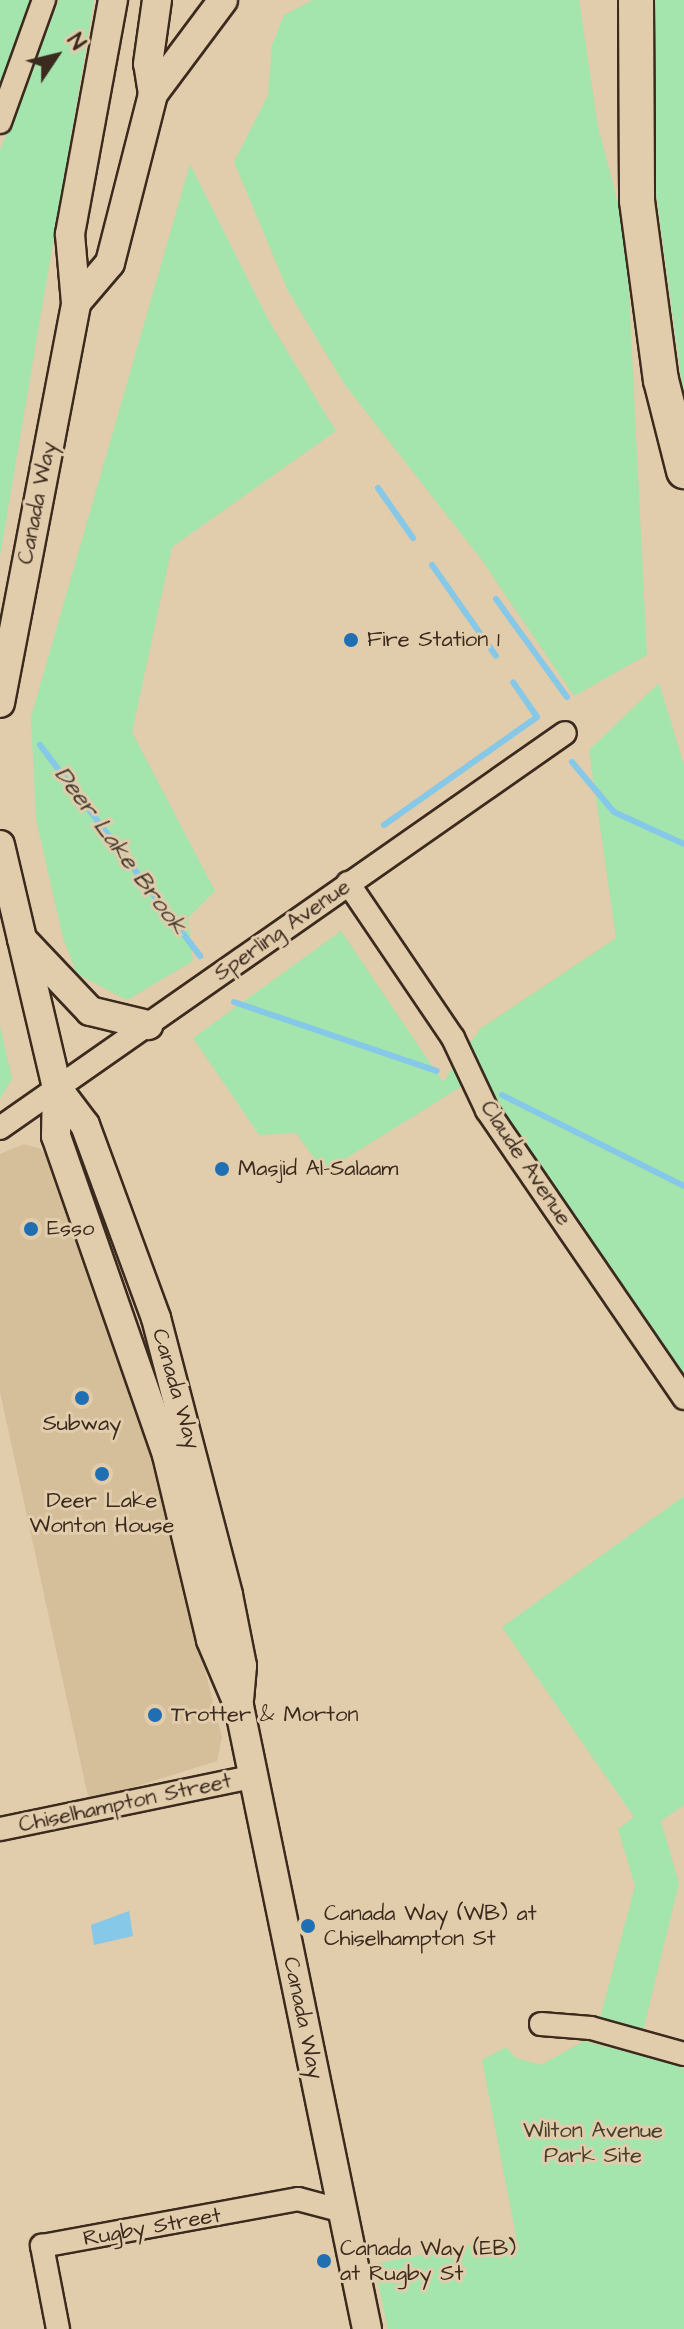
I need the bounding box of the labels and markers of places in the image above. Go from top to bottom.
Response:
place label: Fire Station 1 [367,627,500,653]
marker: Fire Station 1 [342,631,360,649]
place label: Masjid Al-Salaam [238,1156,398,1182]
marker: Masjid Al-Salaam [213,1160,231,1178]
place label: Esso [47,1216,94,1242]
marker: Esso [22,1220,40,1238]
marker: Subway [73,1389,91,1407]
place label: Subway [43,1411,121,1437]
marker: Deer Lake Wonton House [93,1465,111,1483]
place label: Deer Lake Wonton House [30,1487,174,1538]
place label: Trotter & Morton [171,1702,358,1728]
marker: Trotter & Morton [146,1706,164,1724]
place label: Canada Way (WB) at Chiselhampton St [324,1900,537,1952]
marker: Canada Way (WB) at Chiselhampton St [299,1917,317,1935]
place label: Canada Way (EB) at Rugby St [340,2235,516,2286]
marker: Canada Way (EB) at Rugby St [315,2252,333,2270]

